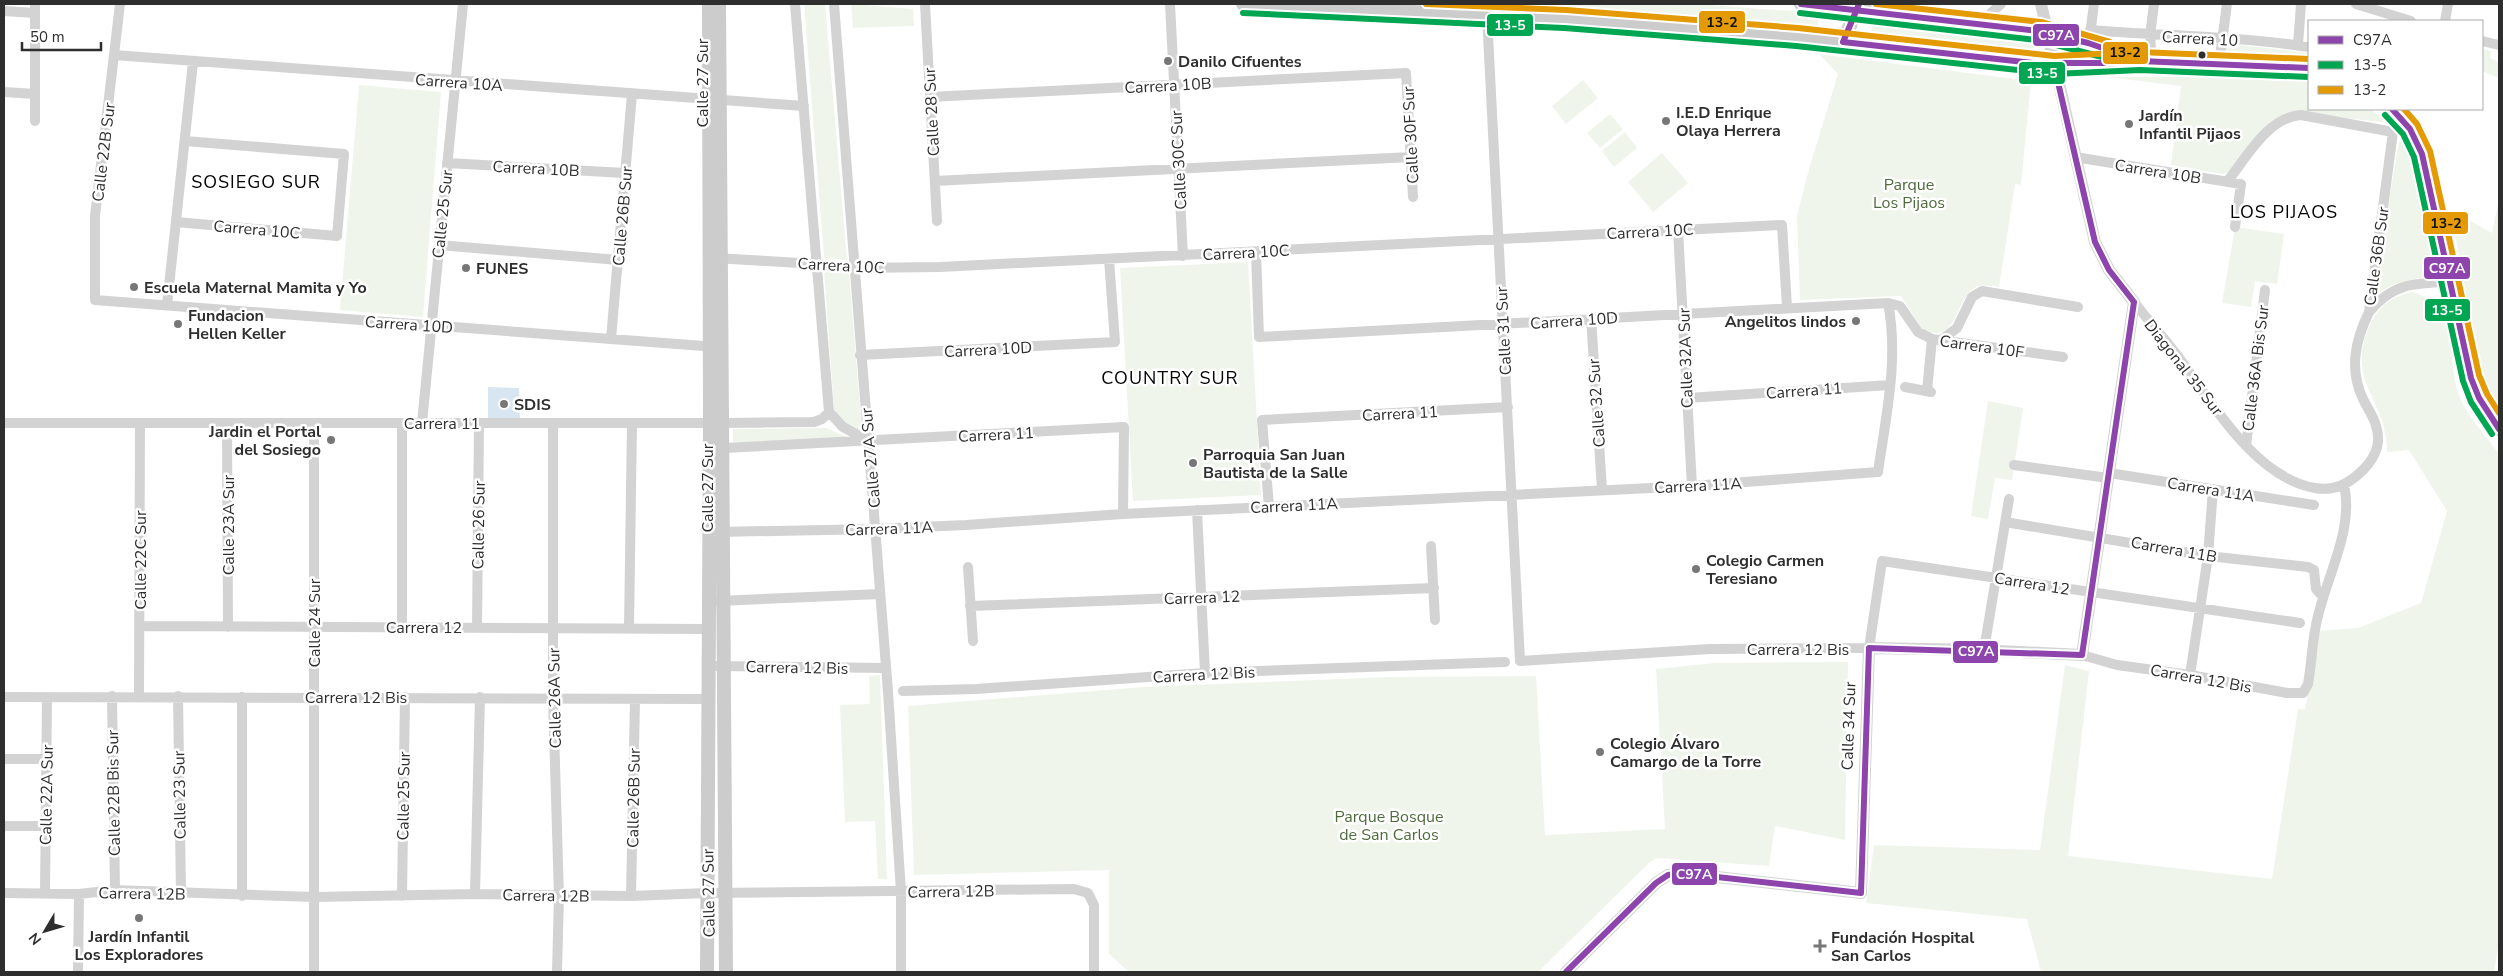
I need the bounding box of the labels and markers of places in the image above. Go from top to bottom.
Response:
unlabelled marker [2197,50,2207,60]
place label: Danilo Cifuentes [1178,51,1302,73]
marker: Danilo Cifuentes [1162,55,1174,67]
place label: I.E.D Enrique Olaya Herrera [1676,102,1781,142]
place label: Jardín Infantil Pijaos [2138,105,2241,145]
marker: I.E.D Enrique Olaya Herrera [1660,115,1672,127]
marker: Jardín Infantil Pijaos [2123,118,2135,130]
place label: FUNES [476,258,528,280]
marker: FUNES [460,262,472,274]
place label: Escuela Maternal Mamita y Yo [144,277,367,299]
marker: Escuela Maternal Mamita y Yo [128,281,140,293]
place label: Fundacion Hellen Keller [188,305,286,345]
place label: Angelitos lindos [1725,311,1846,333]
marker: Angelitos lindos [1850,315,1862,327]
marker: Fundacion Hellen Keller [172,318,184,330]
place label: SDIS [514,394,551,416]
marker: SDIS [498,398,510,410]
place label: Jardin el Portal del Sosiego [208,421,321,461]
marker: Jardin el Portal del Sosiego [325,434,337,446]
place label: Parroquia San Juan Bautista de la Salle [1203,444,1348,484]
marker: Parroquia San Juan Bautista de la Salle [1187,457,1199,469]
place label: Colegio Carmen Teresiano [1706,550,1824,590]
marker: Colegio Carmen Teresiano [1690,563,1702,575]
place label: Colegio Álvaro Camargo de la Torre [1610,733,1762,773]
marker: Colegio Álvaro Camargo de la Torre [1594,746,1606,758]
marker: Jardín Infantil Los Exploradores [133,912,145,924]
place label: Jardín Infantil Los Exploradores [75,926,204,966]
place label: Fundación Hospital San Carlos [1831,927,1974,967]
marker: Fundación Hospital San Carlos [1813,939,1827,953]

